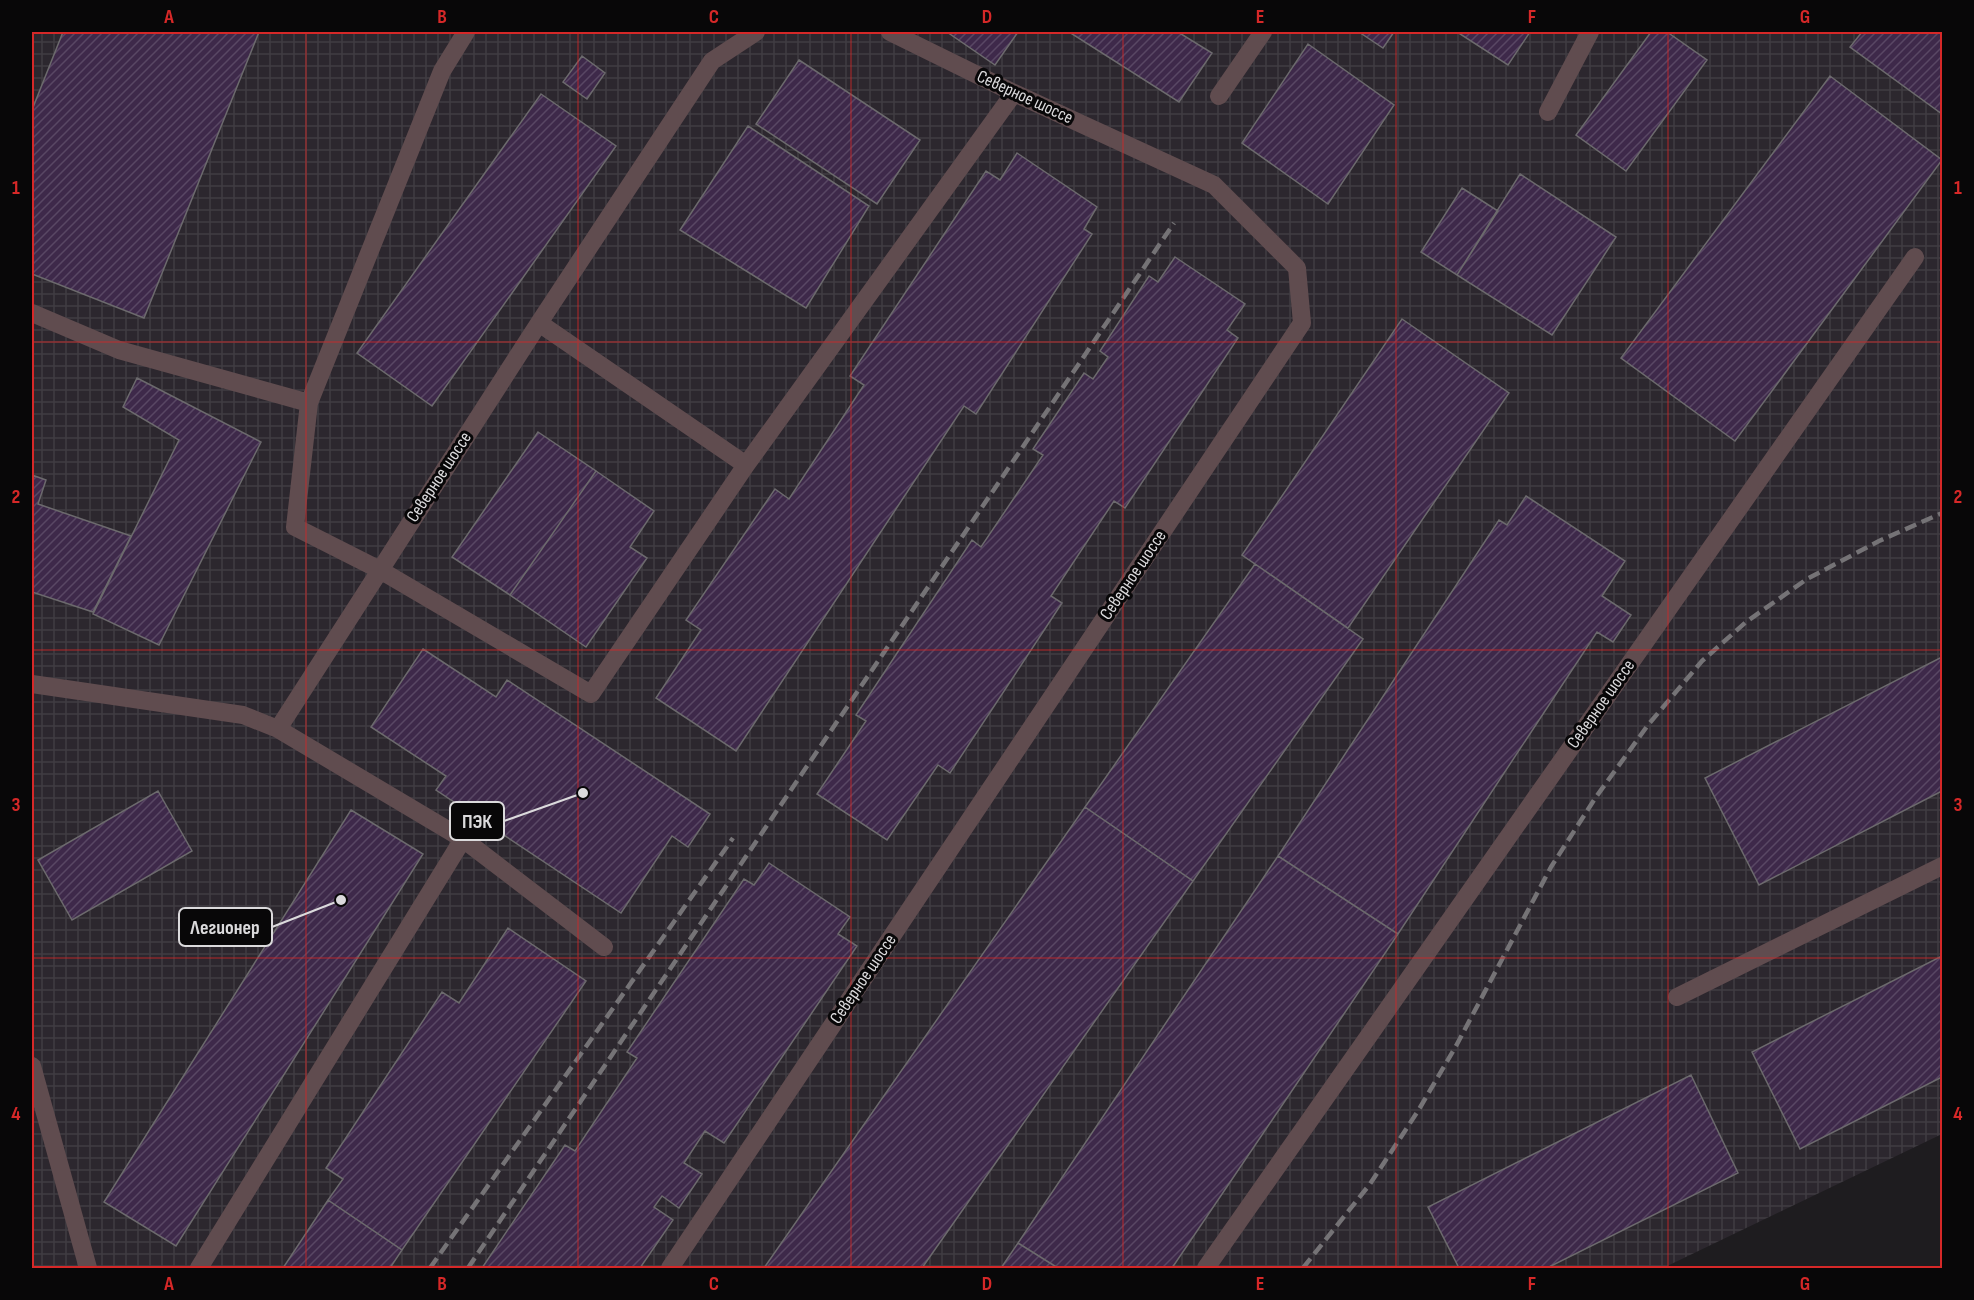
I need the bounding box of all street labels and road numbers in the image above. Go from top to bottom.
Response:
street label: Северное шоссе [974,66,1076,128]
street label: Северное шоссе [402,428,476,526]
street label: Северное шоссе [1095,526,1171,624]
street label: Северное шоссе [1563,656,1639,752]
street label: Северное шоссе [825,930,901,1028]

